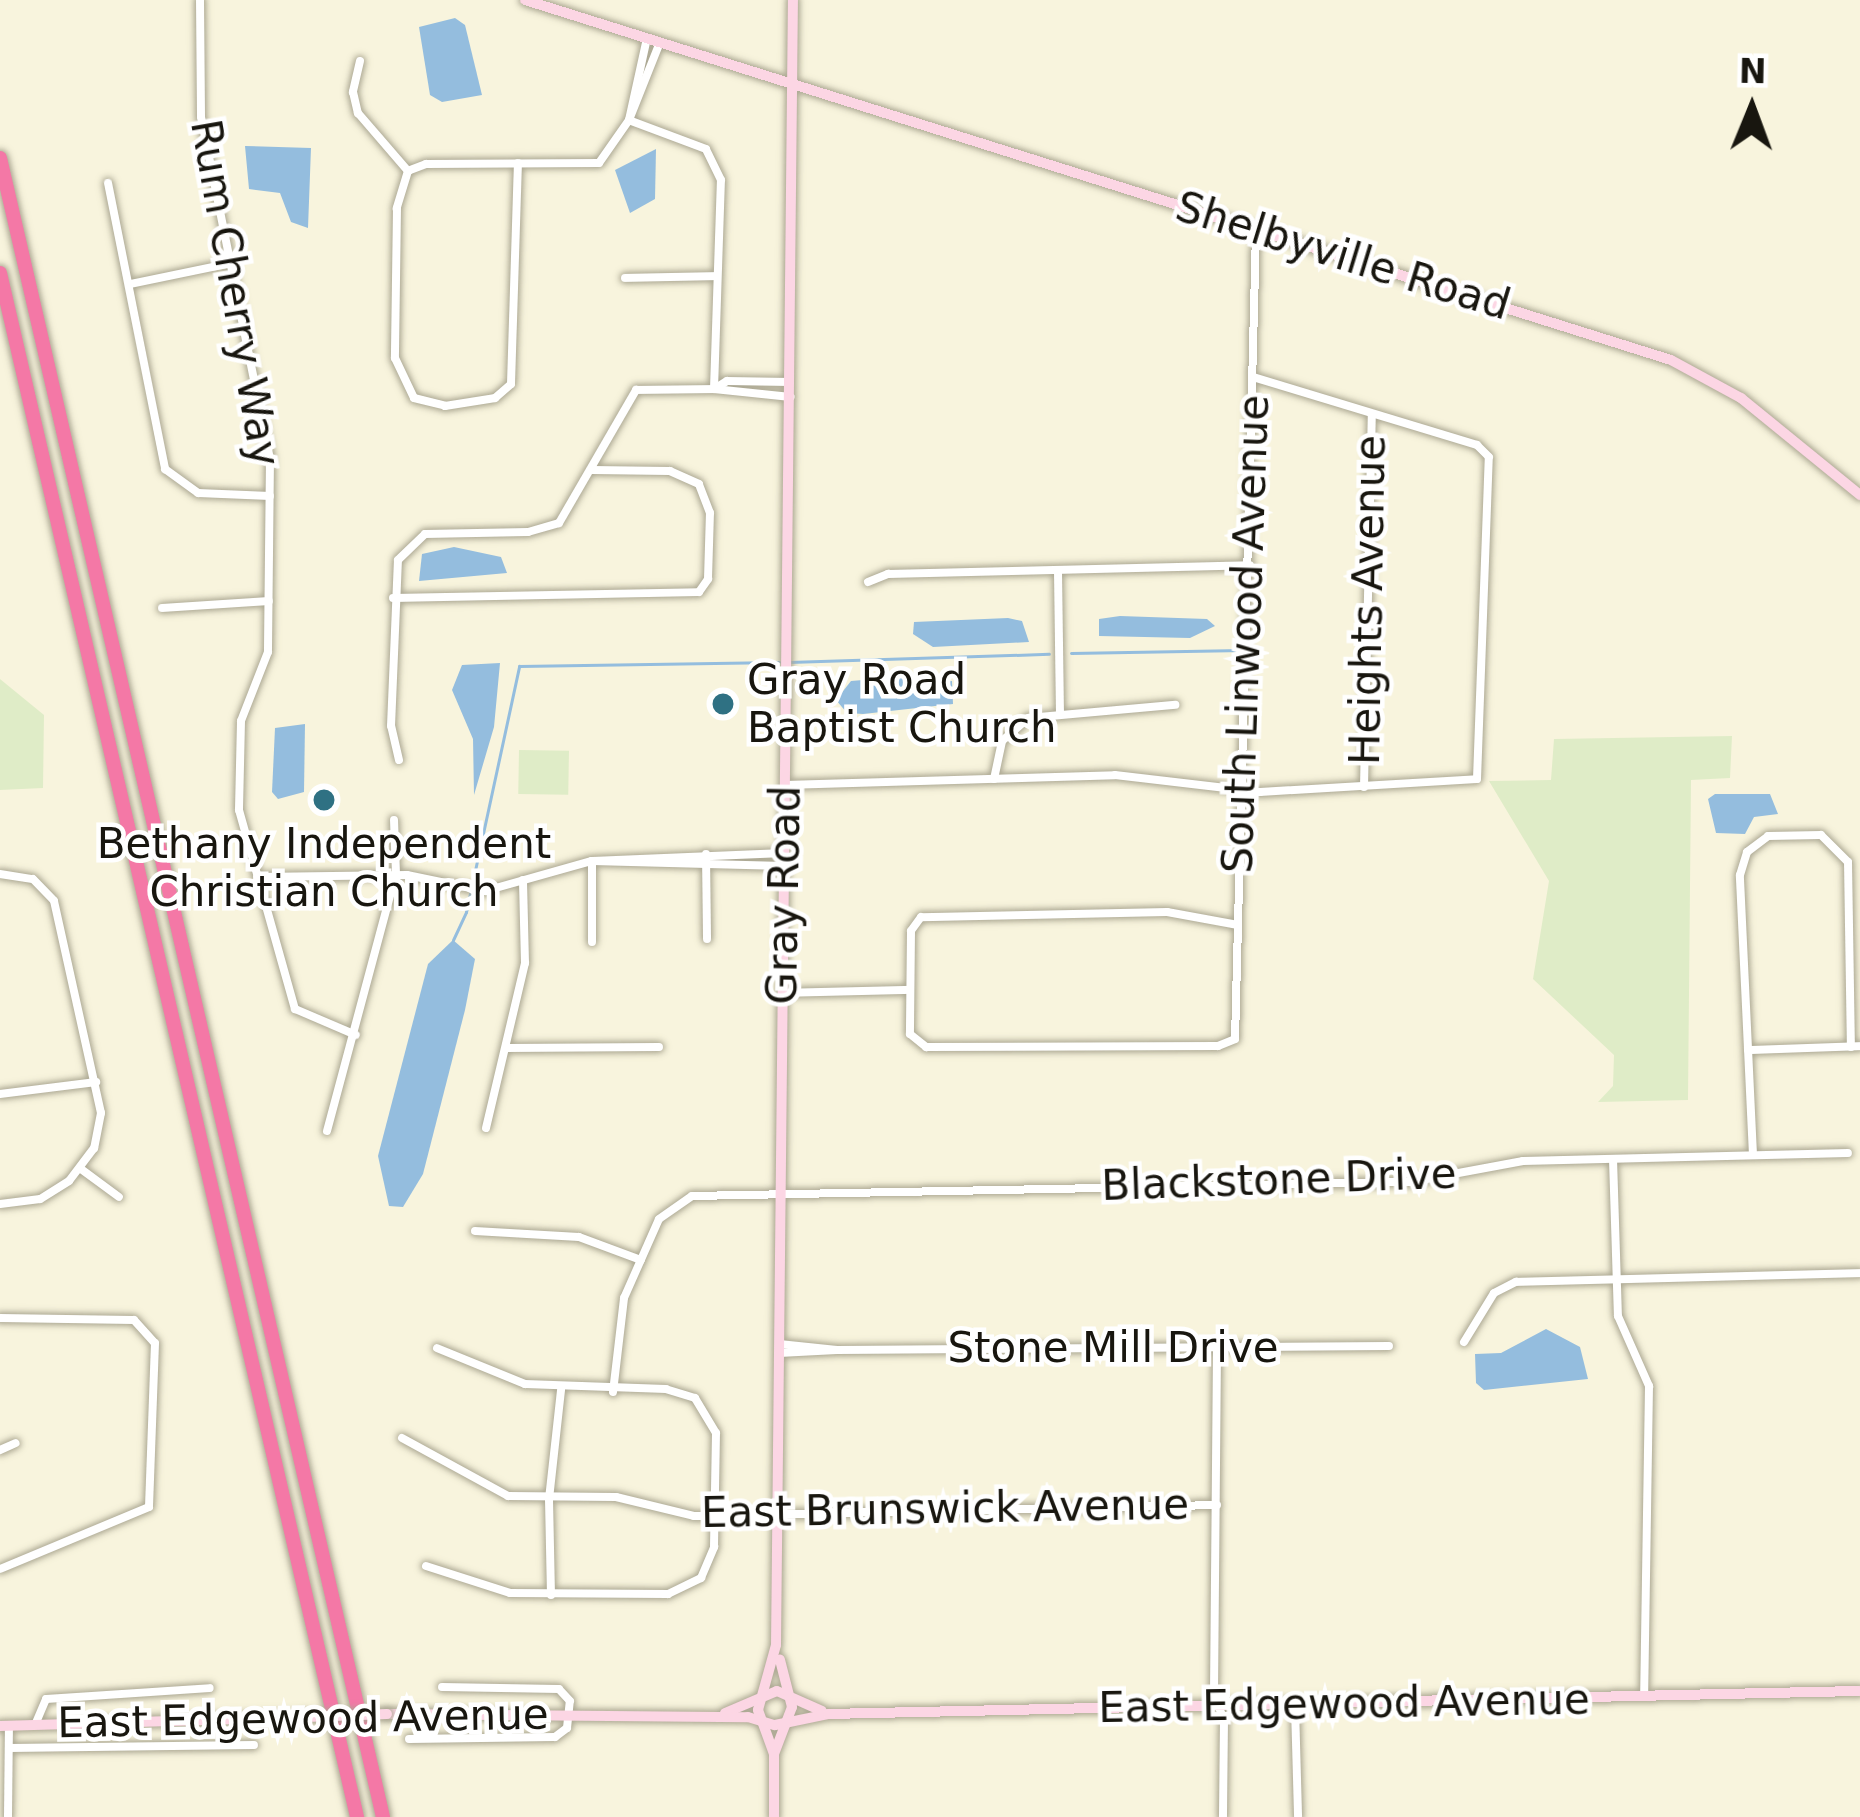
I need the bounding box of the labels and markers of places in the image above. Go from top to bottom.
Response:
place label: Gray Road Baptist Church [747,655,1057,754]
marker: Gray Road Baptist Church [710,691,736,717]
marker: Bethany Independent Christian Church [311,787,337,813]
place label: Bethany Independent Christian Church [97,819,551,918]

